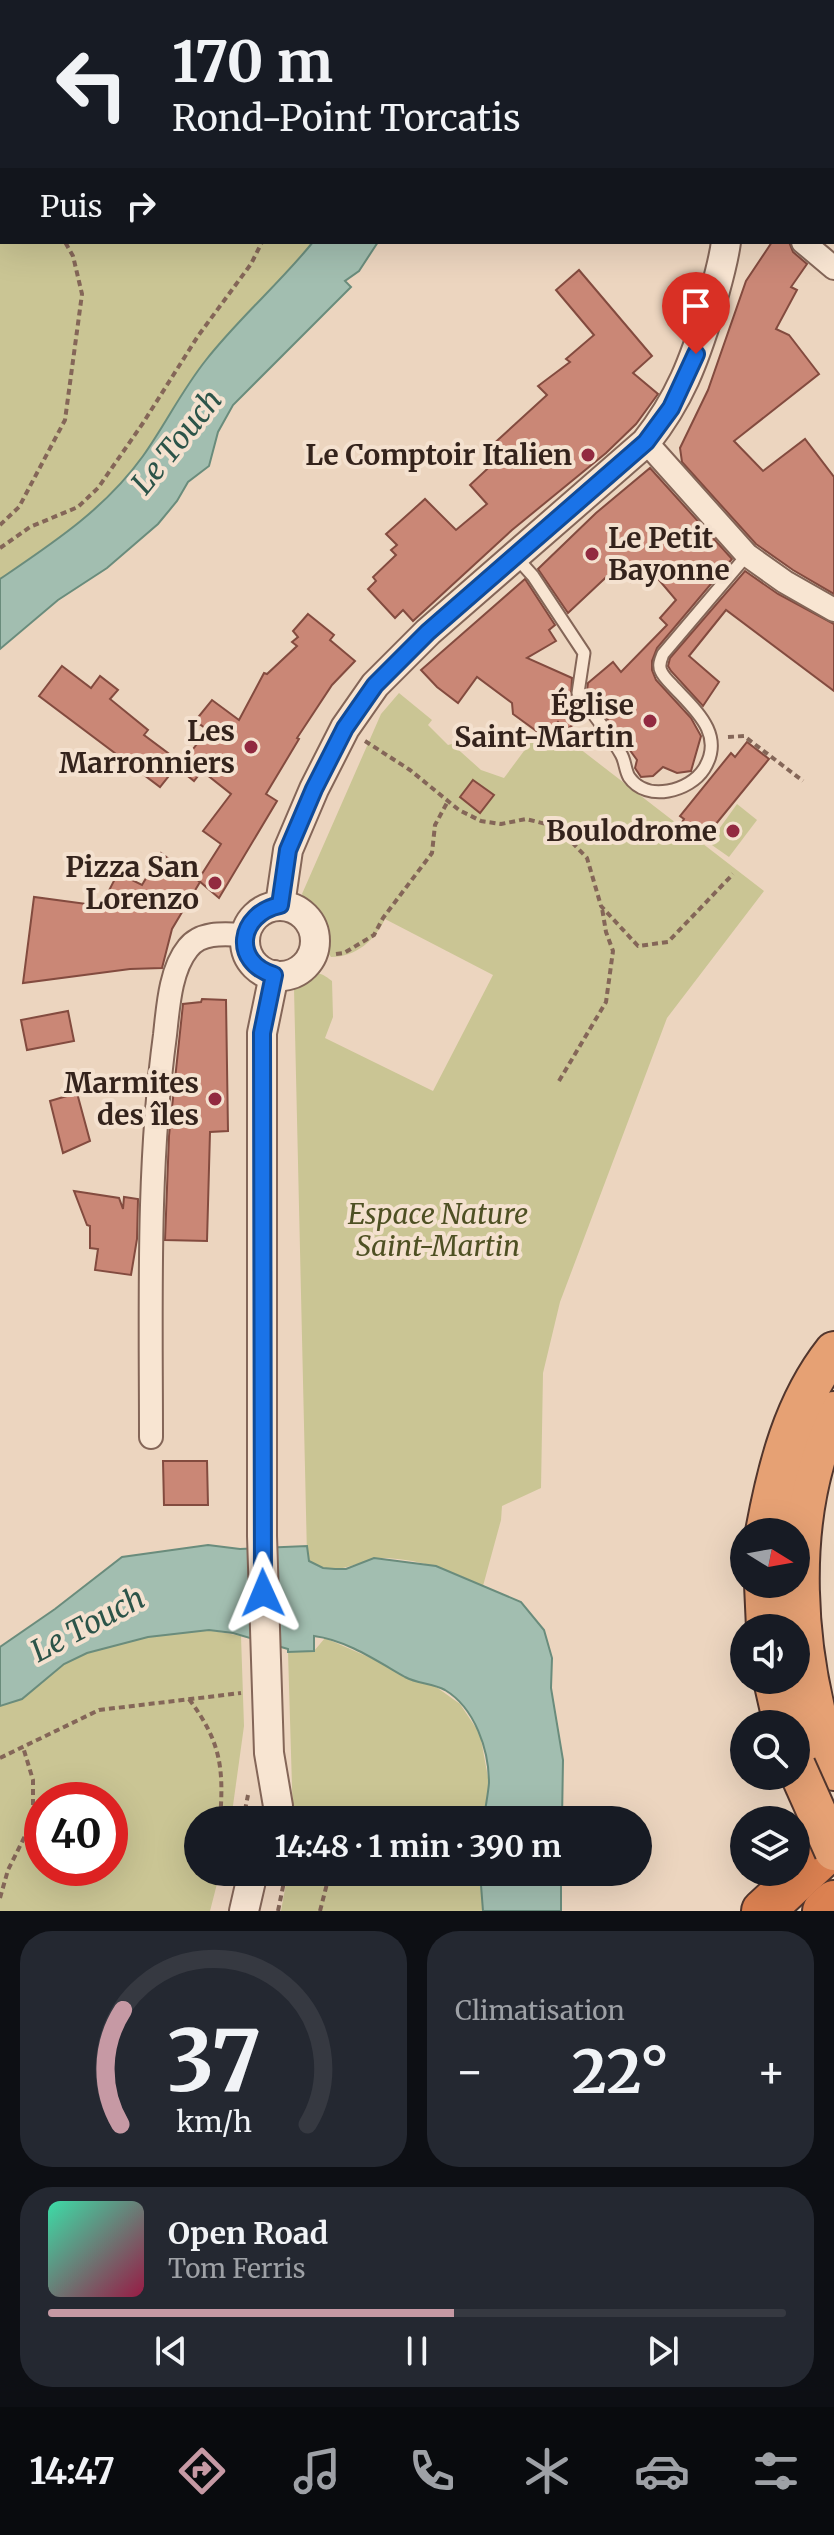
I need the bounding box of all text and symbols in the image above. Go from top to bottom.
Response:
text: 170 m [172,27,333,97]
icon: left [40,32,144,136]
text: Rond-Point Torcatis [172,96,521,141]
icon: right [119,184,163,228]
text: Puis [40,187,103,225]
pin [662,272,730,354]
icon: arrive [674,284,718,328]
water label: Le Touch [123,381,230,501]
place label: Le Comptoir Italien [305,437,572,473]
marker: Le Comptoir Italien [579,446,597,464]
place label: Le Petit Bayonne [608,520,730,588]
marker: Le Petit Bayonne [583,545,601,563]
place label: Église Saint-Martin [454,686,634,755]
marker: Église Saint-Martin [641,712,659,730]
place label: Les Marronniers [59,713,235,781]
marker: Les Marronniers [242,738,260,756]
place label: Boulodrome [546,813,717,849]
marker: Boulodrome [724,822,742,840]
place label: Pizza San Lorenzo [65,849,199,917]
marker: Pizza San Lorenzo [206,874,224,892]
place label: Marmites des îles [64,1065,199,1133]
marker: Marmites des îles [206,1090,224,1108]
park label: Espace Nature Saint-Martin [348,1196,528,1264]
north arrow [730,1518,810,1598]
map controls [730,1518,810,1886]
position arrow [221,1551,305,1635]
water label: Le Touch [24,1578,151,1670]
button: sound [730,1614,810,1694]
button: search [730,1710,810,1790]
speed limit sign: 40 [24,1782,128,1886]
button: layers [730,1806,810,1886]
text: 14:48 · 1 min · 390 m [275,1827,561,1865]
text: Climatisation [455,1994,625,2027]
text: 37 [166,2009,261,2114]
text: 22° [572,2034,669,2109]
text: − [455,2044,484,2099]
text: + [757,2044,786,2099]
text: km/h [176,2104,251,2140]
text: Open Road [168,2214,328,2252]
text: Tom Ferris [168,2252,306,2285]
icon: previous [149,2329,193,2373]
icon: pause [395,2329,439,2373]
icon: next [641,2329,685,2373]
icon: directions [174,2443,230,2499]
icon: music [289,2443,345,2499]
icon: phone [404,2443,460,2499]
icon: climate [519,2443,575,2499]
icon: car [634,2443,690,2499]
icon: filters [748,2443,804,2499]
text: 14:47 [29,2449,115,2494]

